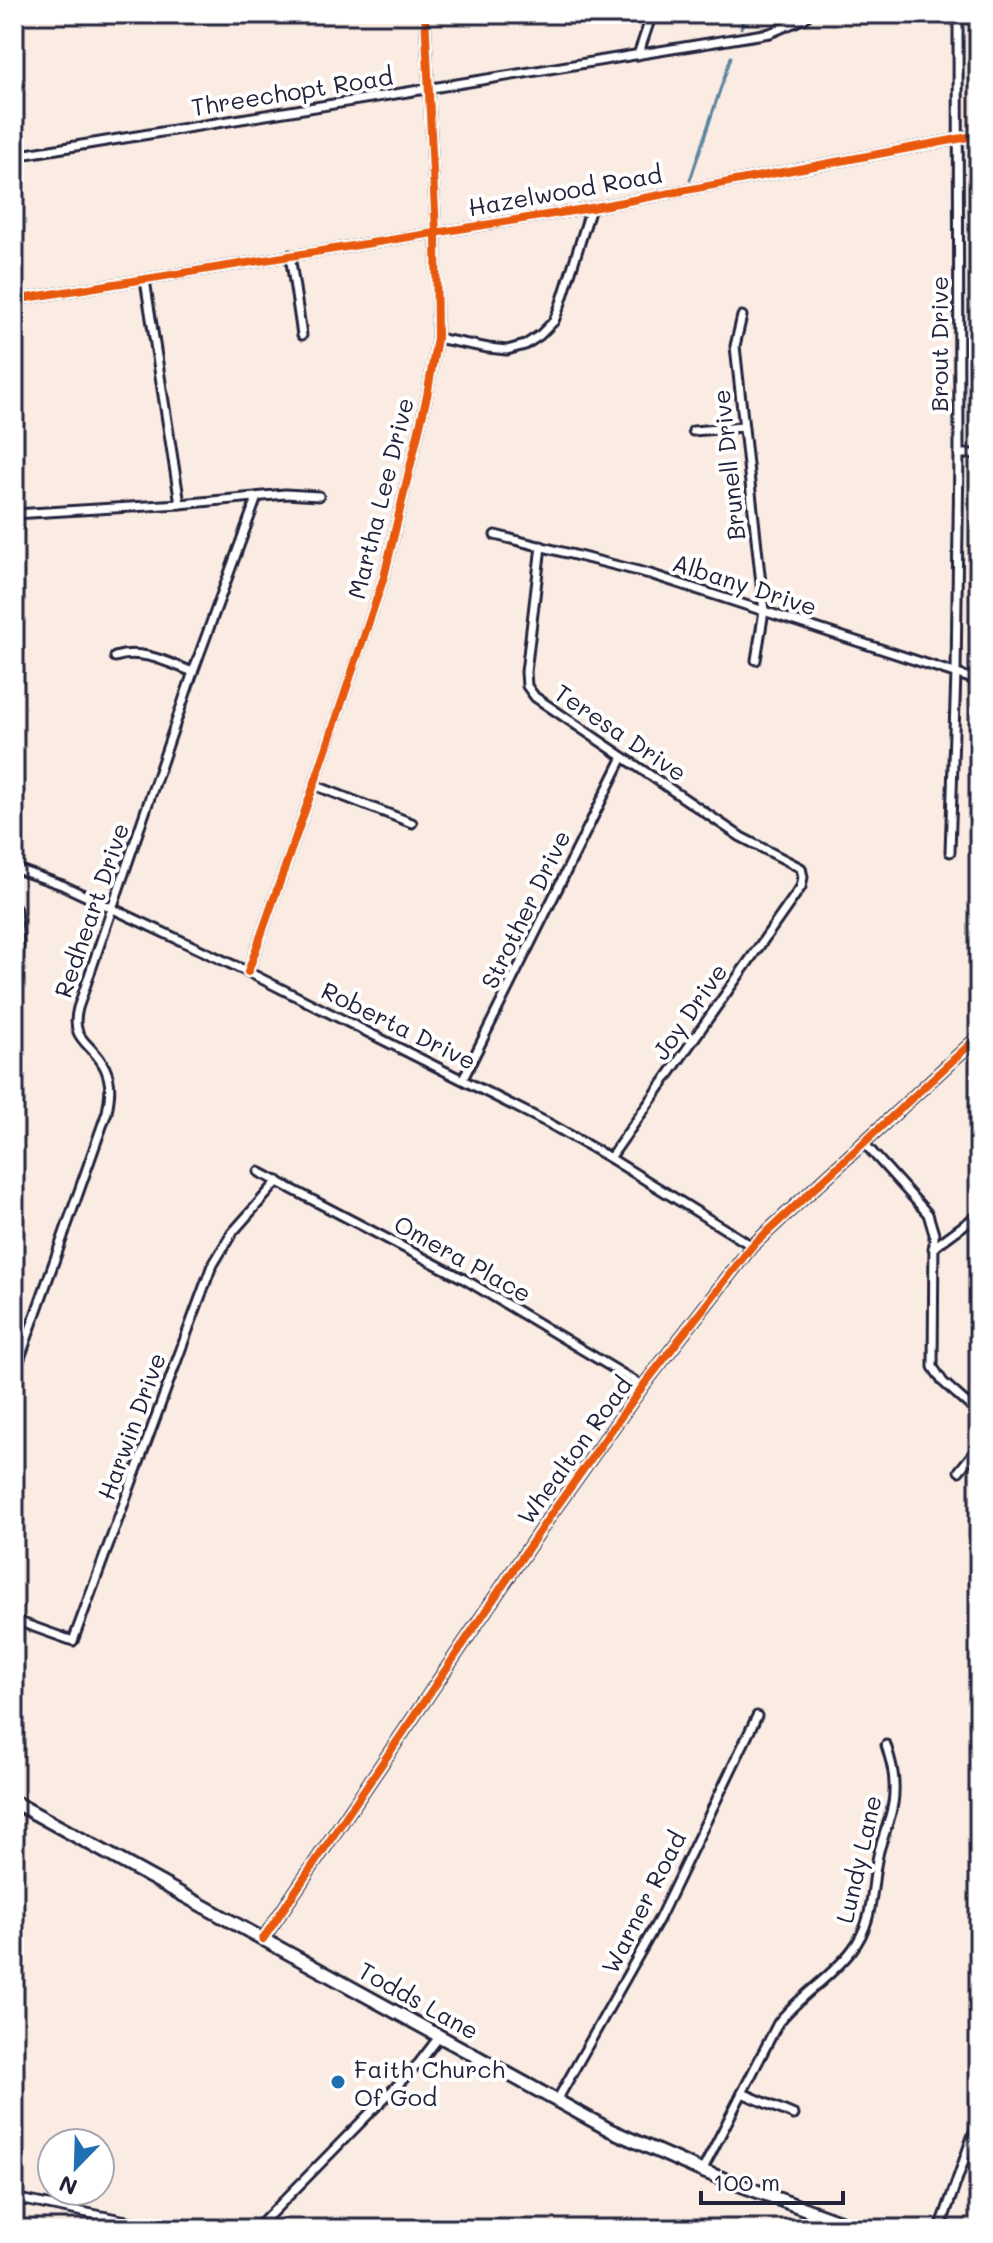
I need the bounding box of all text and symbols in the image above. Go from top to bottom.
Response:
street label: Threechopt Road [189,60,395,122]
street label: Hazelwood Road [466,158,664,222]
street label: Brout Drive [923,276,954,412]
street label: Brunell Drive [705,388,751,542]
street label: Martha Lee Drive [340,394,420,602]
street label: Albany Drive [669,546,821,622]
street label: Teresa Drive [549,676,693,788]
street label: Redheart Drive [47,819,135,1001]
street label: Strother Drive [473,825,577,993]
street label: Joy Drive [644,957,734,1065]
street label: Roberta Drive [317,974,481,1076]
street label: Omera Place [389,1208,537,1308]
street label: Harwin Drive [90,1348,172,1504]
street label: Whealton Road [510,1370,638,1530]
street label: Lundy Lane [828,1792,888,1926]
street label: Warner Road [594,1826,692,1978]
street label: Todds Lane [353,1954,485,2046]
place label: Faith Church Of God [354,2053,505,2112]
marker: Faith Church Of God [329,2073,347,2091]
north arrow [36,2127,116,2207]
scale bar [701,2155,843,2205]
text: 100 m [713,2166,780,2197]
text: N [55,2169,81,2202]

